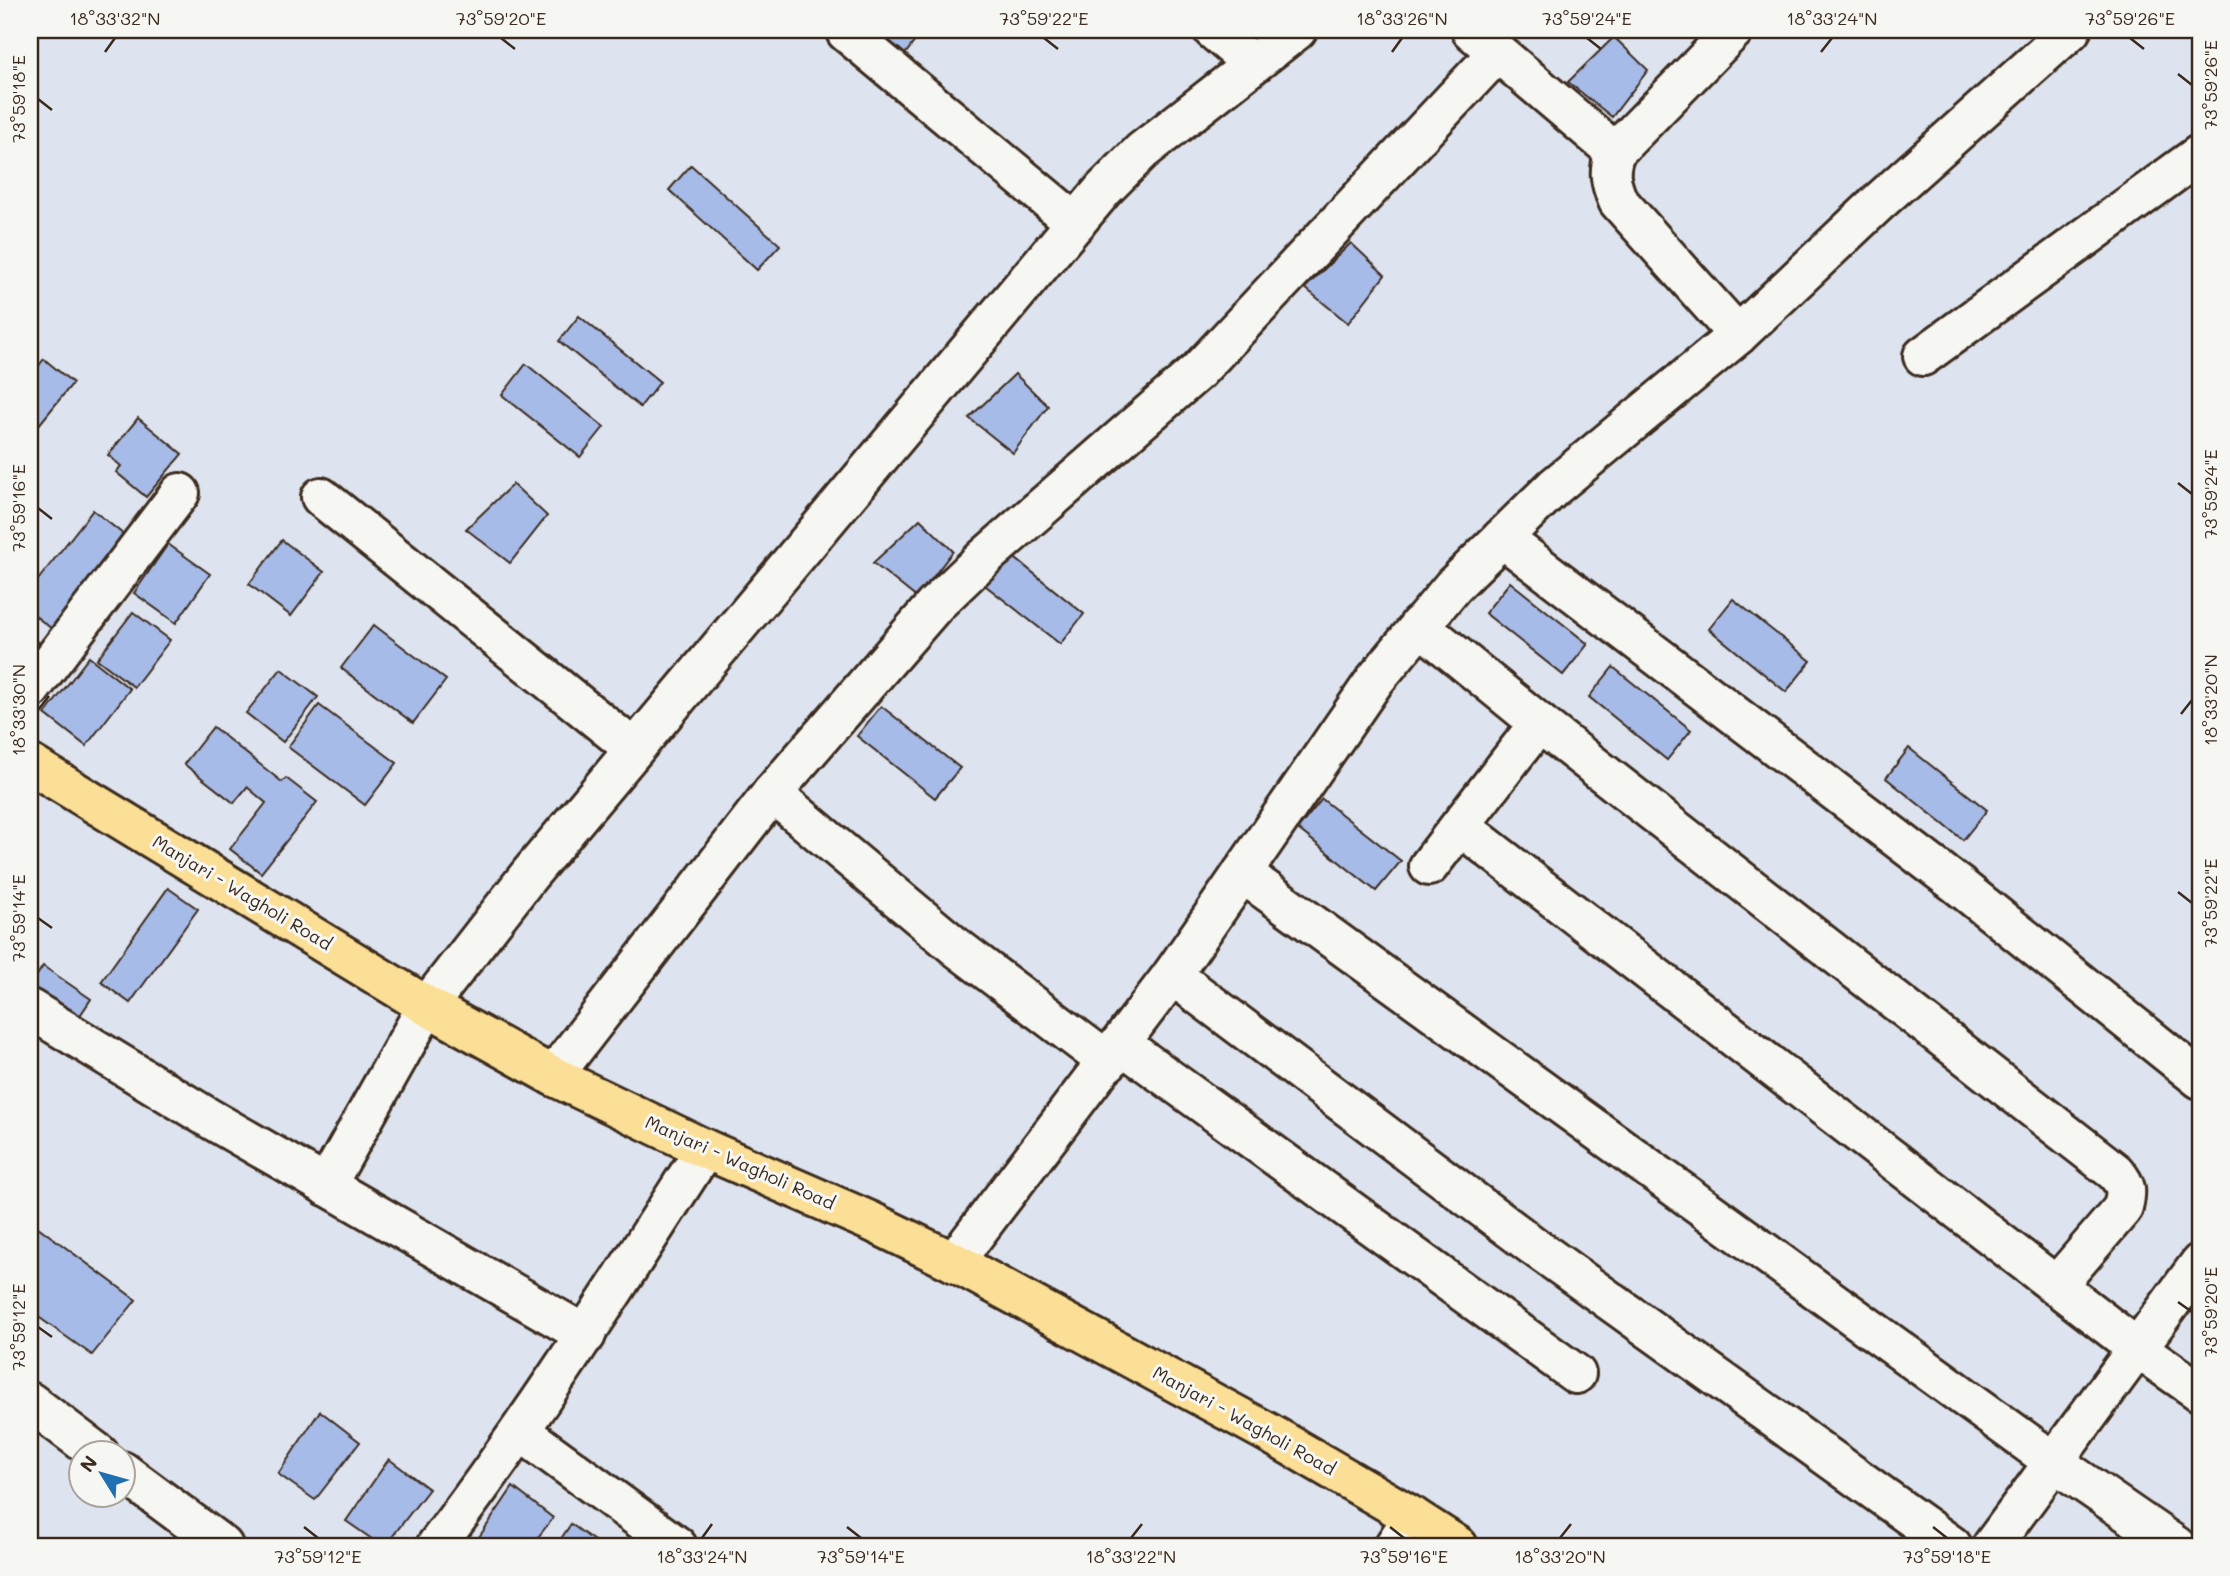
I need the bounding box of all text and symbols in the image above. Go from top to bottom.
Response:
text: 18°33'32"N [69,6,161,30]
text: 73°59'20"E [456,6,546,30]
text: 73°59'22"E [999,6,1089,30]
text: 18°33'26"N [1356,6,1448,30]
text: 73°59'24"E [1542,6,1632,30]
text: 18°33'24"N [1786,6,1878,30]
text: 73°59'26"E [2085,6,2175,30]
text: 73°59'26"E [2198,40,2222,130]
text: 73°59'18"E [6,55,30,143]
text: 73°59'24"E [2198,449,2222,539]
text: 73°59'16"E [6,464,30,552]
text: 18°33'20"N [2198,654,2222,746]
text: 18°33'30"N [6,664,30,756]
street label: Manjari - Wagholi Road [148,829,337,955]
text: 73°59'22"E [2198,858,2222,948]
text: 73°59'14"E [6,874,30,962]
street label: Manjari - Wagholi Road [642,1109,839,1215]
text: 73°59'20"E [2198,1267,2222,1357]
text: 73°59'12"E [6,1283,30,1371]
street label: Manjari - Wagholi Road [1149,1360,1340,1480]
north arrow [66,1440,136,1510]
text: N [74,1450,102,1477]
text: 73°59'12"E [274,1544,362,1568]
text: 18°33'24"N [656,1544,748,1568]
text: 73°59'14"E [817,1544,905,1568]
text: 18°33'22"N [1086,1544,1176,1568]
text: 73°59'16"E [1360,1544,1448,1568]
text: 18°33'20"N [1514,1544,1606,1568]
text: 73°59'18"E [1903,1544,1991,1568]

